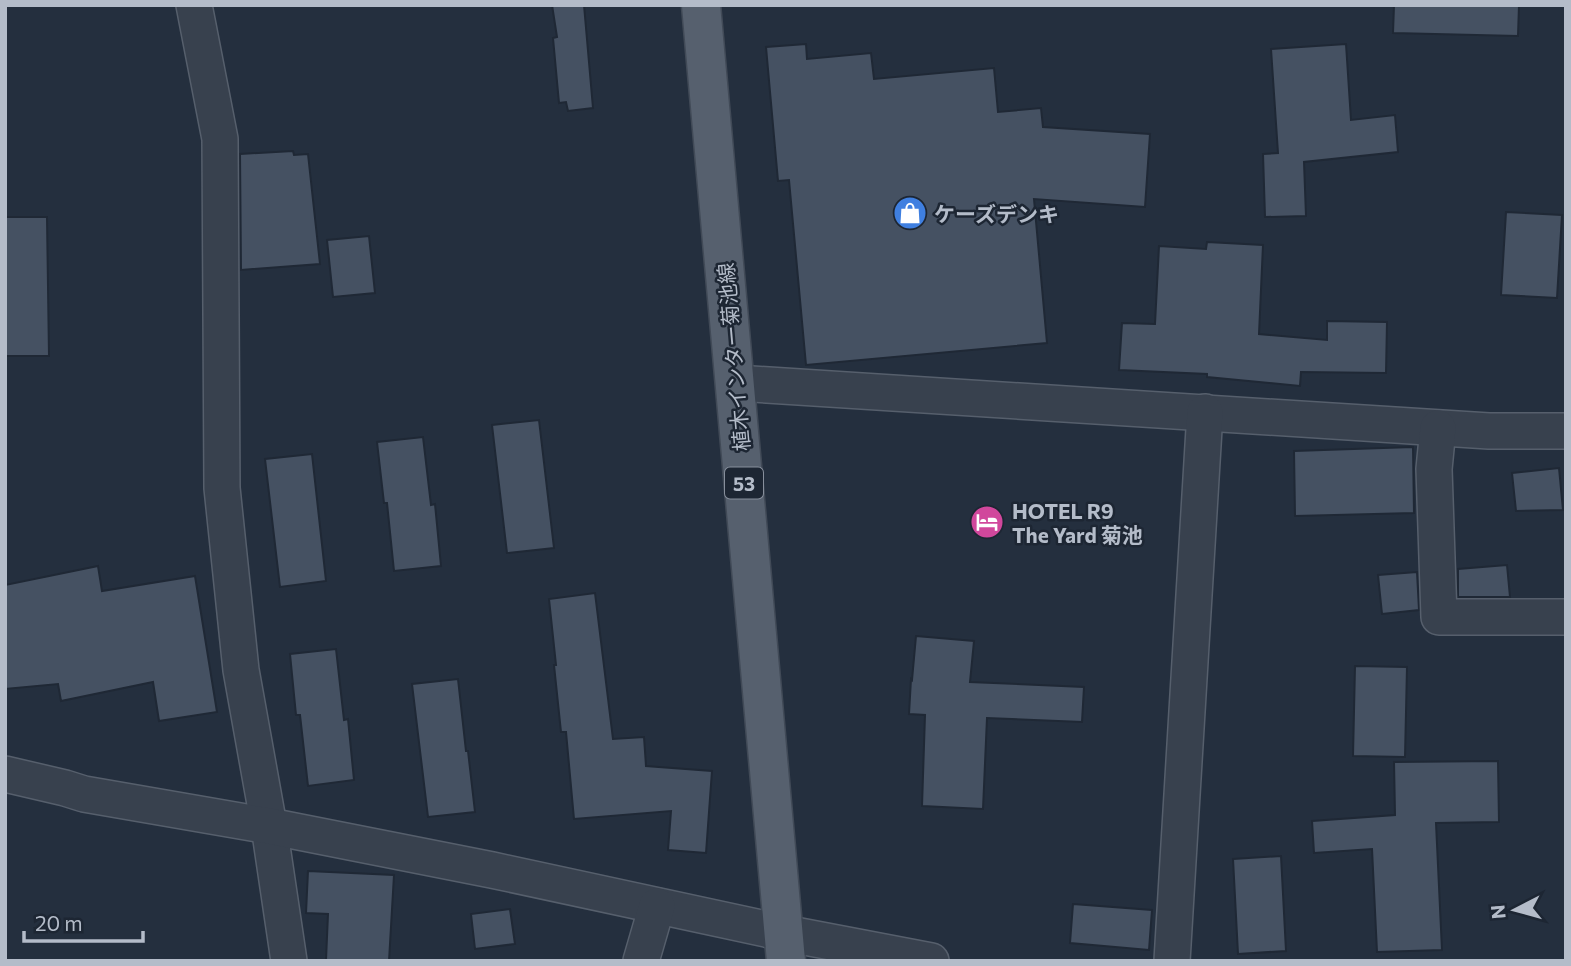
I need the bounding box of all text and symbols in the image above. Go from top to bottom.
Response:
shop icon: ケーズデンキ [891,194,929,232]
place label: ケーズデンキ [934,201,1059,226]
street label: 植木インター菊池線 [712,262,754,452]
road number: 53 [725,468,763,498]
place label: HOTEL R9 The Yard 菊池 [1012,498,1143,547]
hotel icon: HOTEL R9 The Yard 菊池 [968,503,1006,541]
north arrow [1480,875,1550,945]
scale bar [24,900,144,944]
text: N [1485,904,1510,920]
text: 20 m [35,910,83,935]

